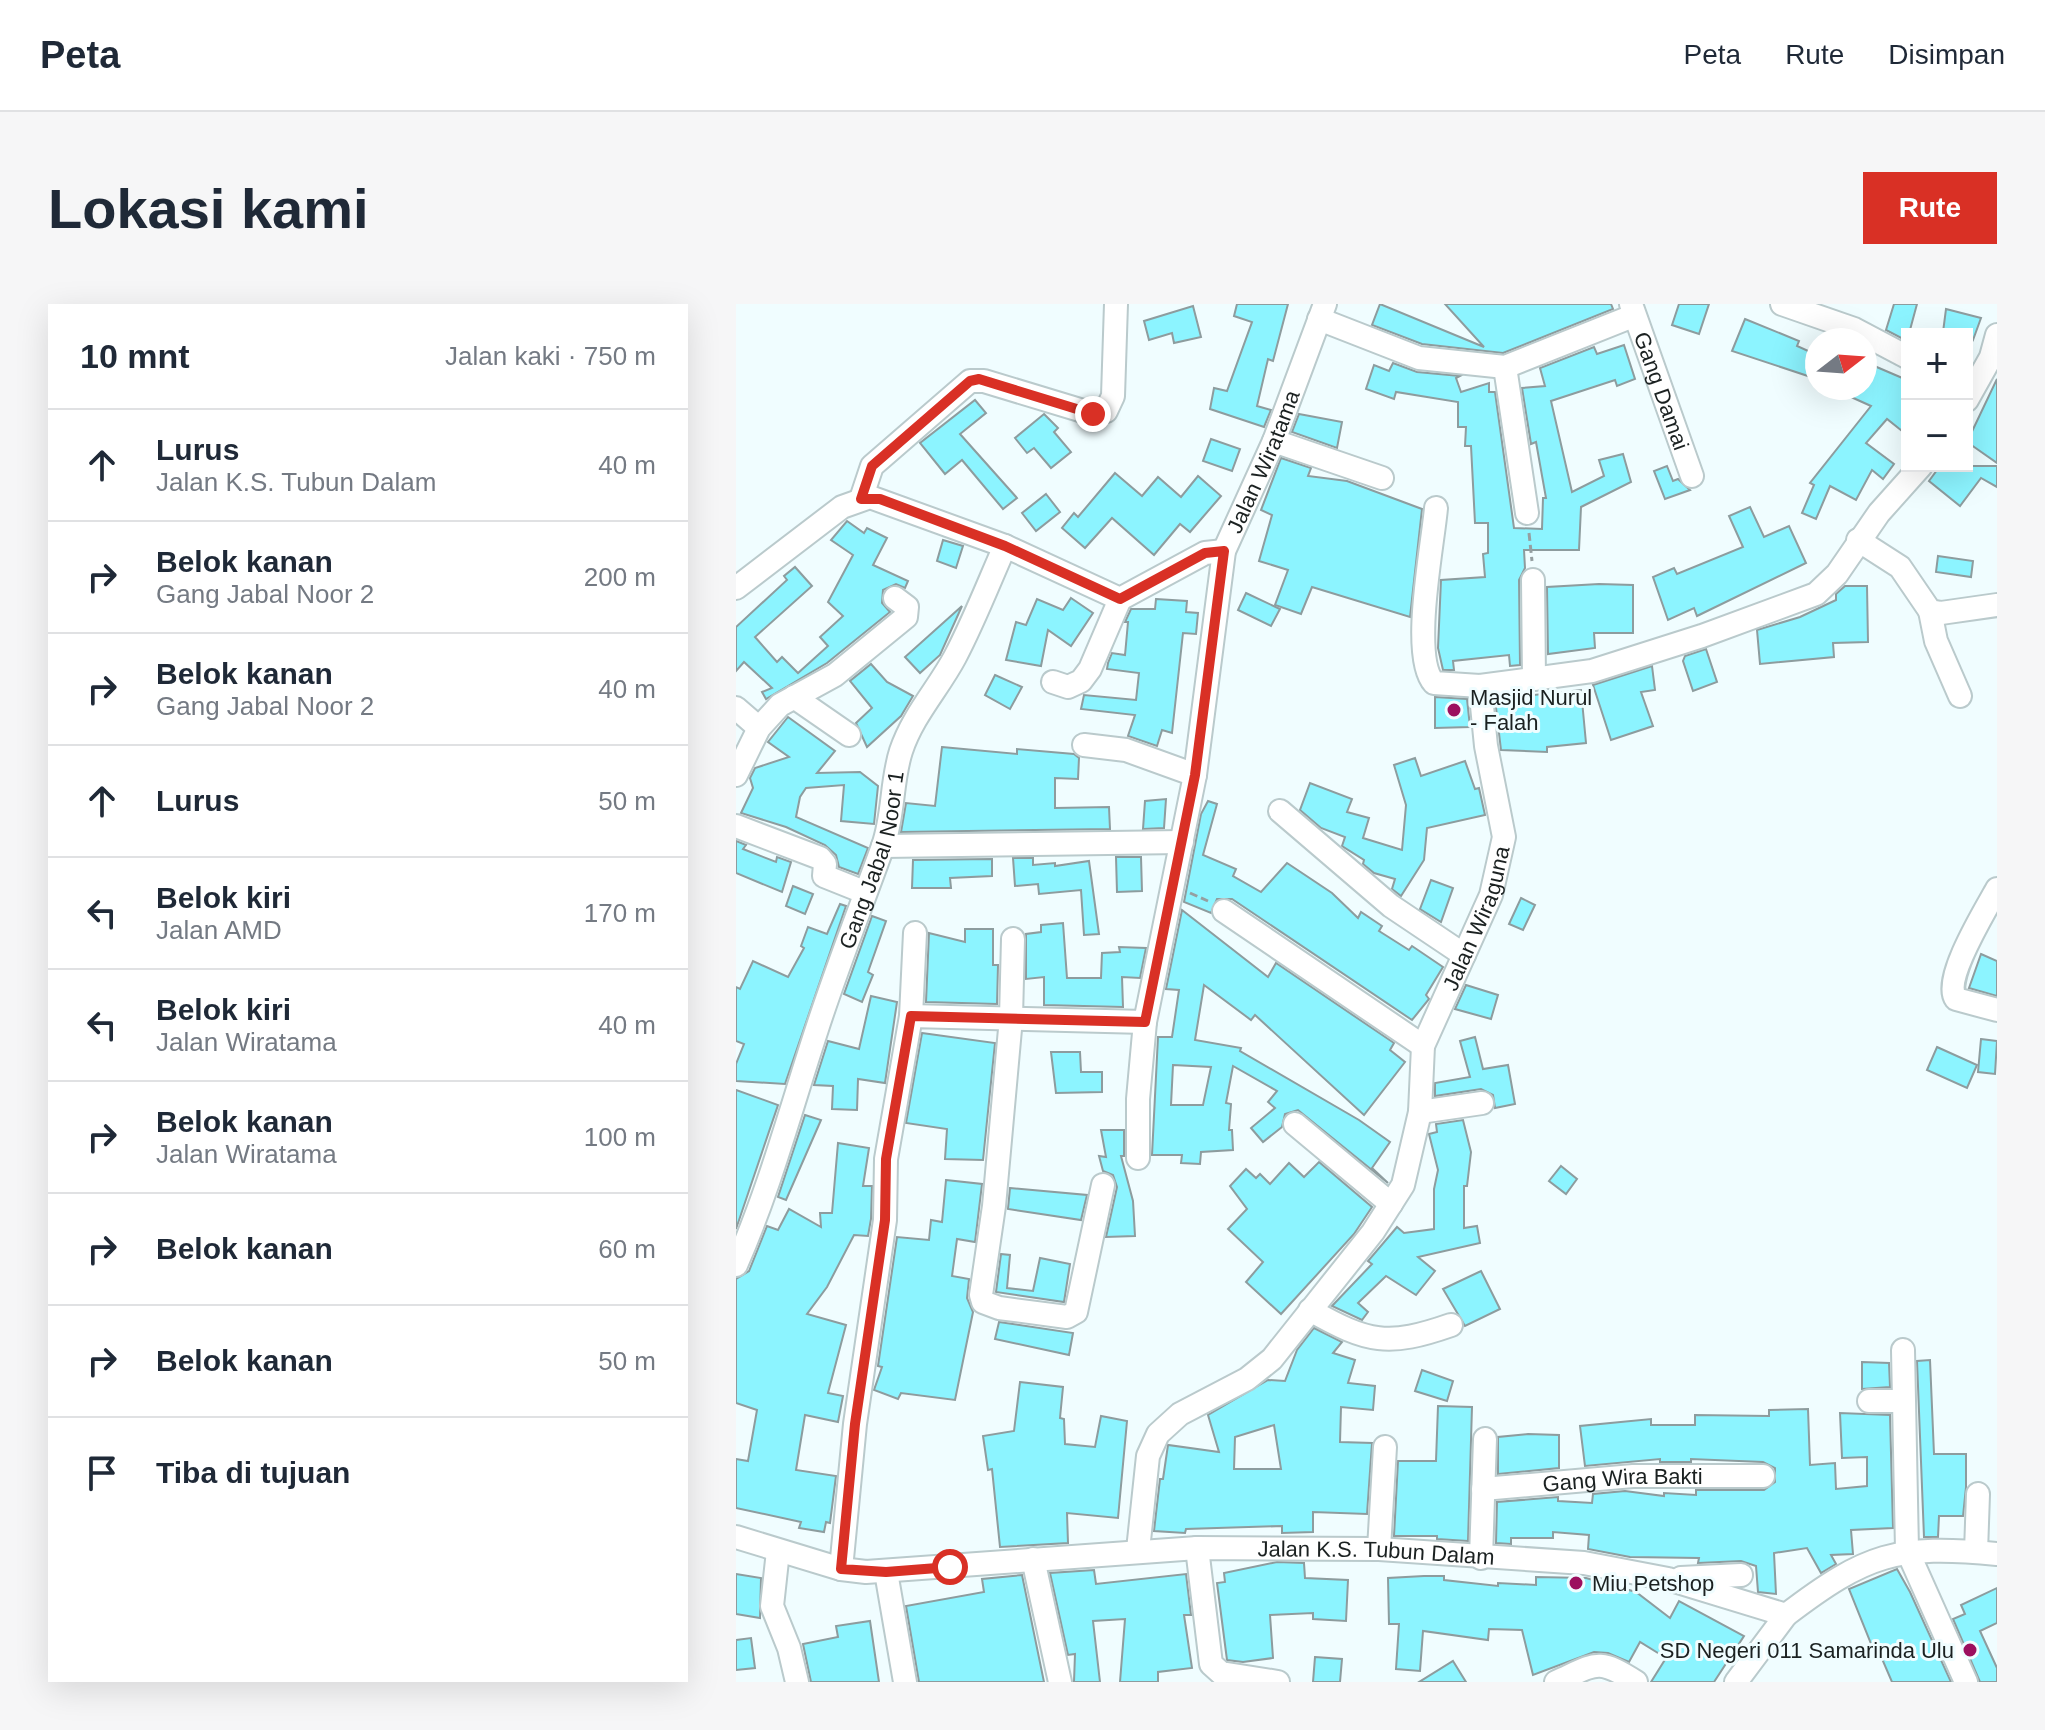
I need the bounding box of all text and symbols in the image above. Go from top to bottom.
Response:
text: Peta [40,34,120,76]
text: Peta [1684,39,1741,70]
text: Rute [1785,39,1844,70]
text: Disimpan [1888,39,2005,70]
button: Rute [1863,172,1997,244]
text: Lokasi kami [48,177,369,240]
street label: Gang Damai [1629,328,1694,453]
north arrow [1805,328,1877,400]
map controls [1901,328,1973,472]
button: + [1901,328,1973,400]
text: 10 mnt [80,337,190,375]
text: Jalan kaki · 750 m [445,341,656,371]
street label: Jalan Wiratama [1222,386,1305,537]
route end [1075,396,1111,432]
button: − [1901,400,1973,472]
text: Lurus [156,433,239,466]
icon: ahead [80,443,124,487]
text: 40 m [598,450,656,480]
text: Jalan K.S. Tubun Dalam [156,467,436,497]
text: Belok kanan [156,545,333,578]
icon: right [80,555,124,599]
text: 200 m [584,562,656,592]
text: Gang Jabal Noor 2 [156,579,374,609]
text: Belok kanan [156,657,333,690]
icon: right [80,667,124,711]
text: 40 m [598,674,656,704]
place label: Masjid Nurul - Falah [1470,685,1592,735]
text: Gang Jabal Noor 2 [156,691,374,721]
marker: Masjid Nurul - Falah [1445,701,1463,719]
street label: Gang Jabal Noor 1 [834,769,909,952]
icon: ahead [80,779,124,823]
text: Lurus [156,784,239,817]
text: 50 m [598,786,656,816]
street label: Jalan Wiraguna [1438,843,1515,994]
text: Belok kiri [156,881,291,914]
icon: left [80,891,124,935]
text: 170 m [584,898,656,928]
text: Jalan AMD [156,915,282,945]
text: Belok kiri [156,993,291,1026]
icon: left [80,1003,124,1047]
text: 40 m [598,1010,656,1040]
text: Jalan Wiratama [156,1027,337,1057]
text: Belok kanan [156,1105,333,1138]
icon: right [80,1115,124,1159]
text: 100 m [584,1122,656,1152]
text: Jalan Wiratama [156,1139,337,1169]
icon: right [80,1227,124,1271]
text: Belok kanan [156,1232,333,1265]
text: 60 m [598,1234,656,1264]
icon: right [80,1339,124,1383]
text: Belok kanan [156,1344,333,1377]
text: 50 m [598,1346,656,1376]
icon: arrive [80,1451,124,1495]
text: Tiba di tujuan [156,1456,350,1489]
street label: Gang Wira Bakti [1542,1464,1703,1497]
street label: Jalan K.S. Tubun Dalam [1257,1536,1495,1570]
route start [932,1549,968,1585]
place label: Miu Petshop [1592,1571,1714,1596]
marker: Miu Petshop [1567,1574,1585,1592]
place label: SD Negeri 011 Samarinda Ulu [1660,1638,1954,1663]
marker: SD Negeri 011 Samarinda Ulu [1961,1641,1979,1659]

